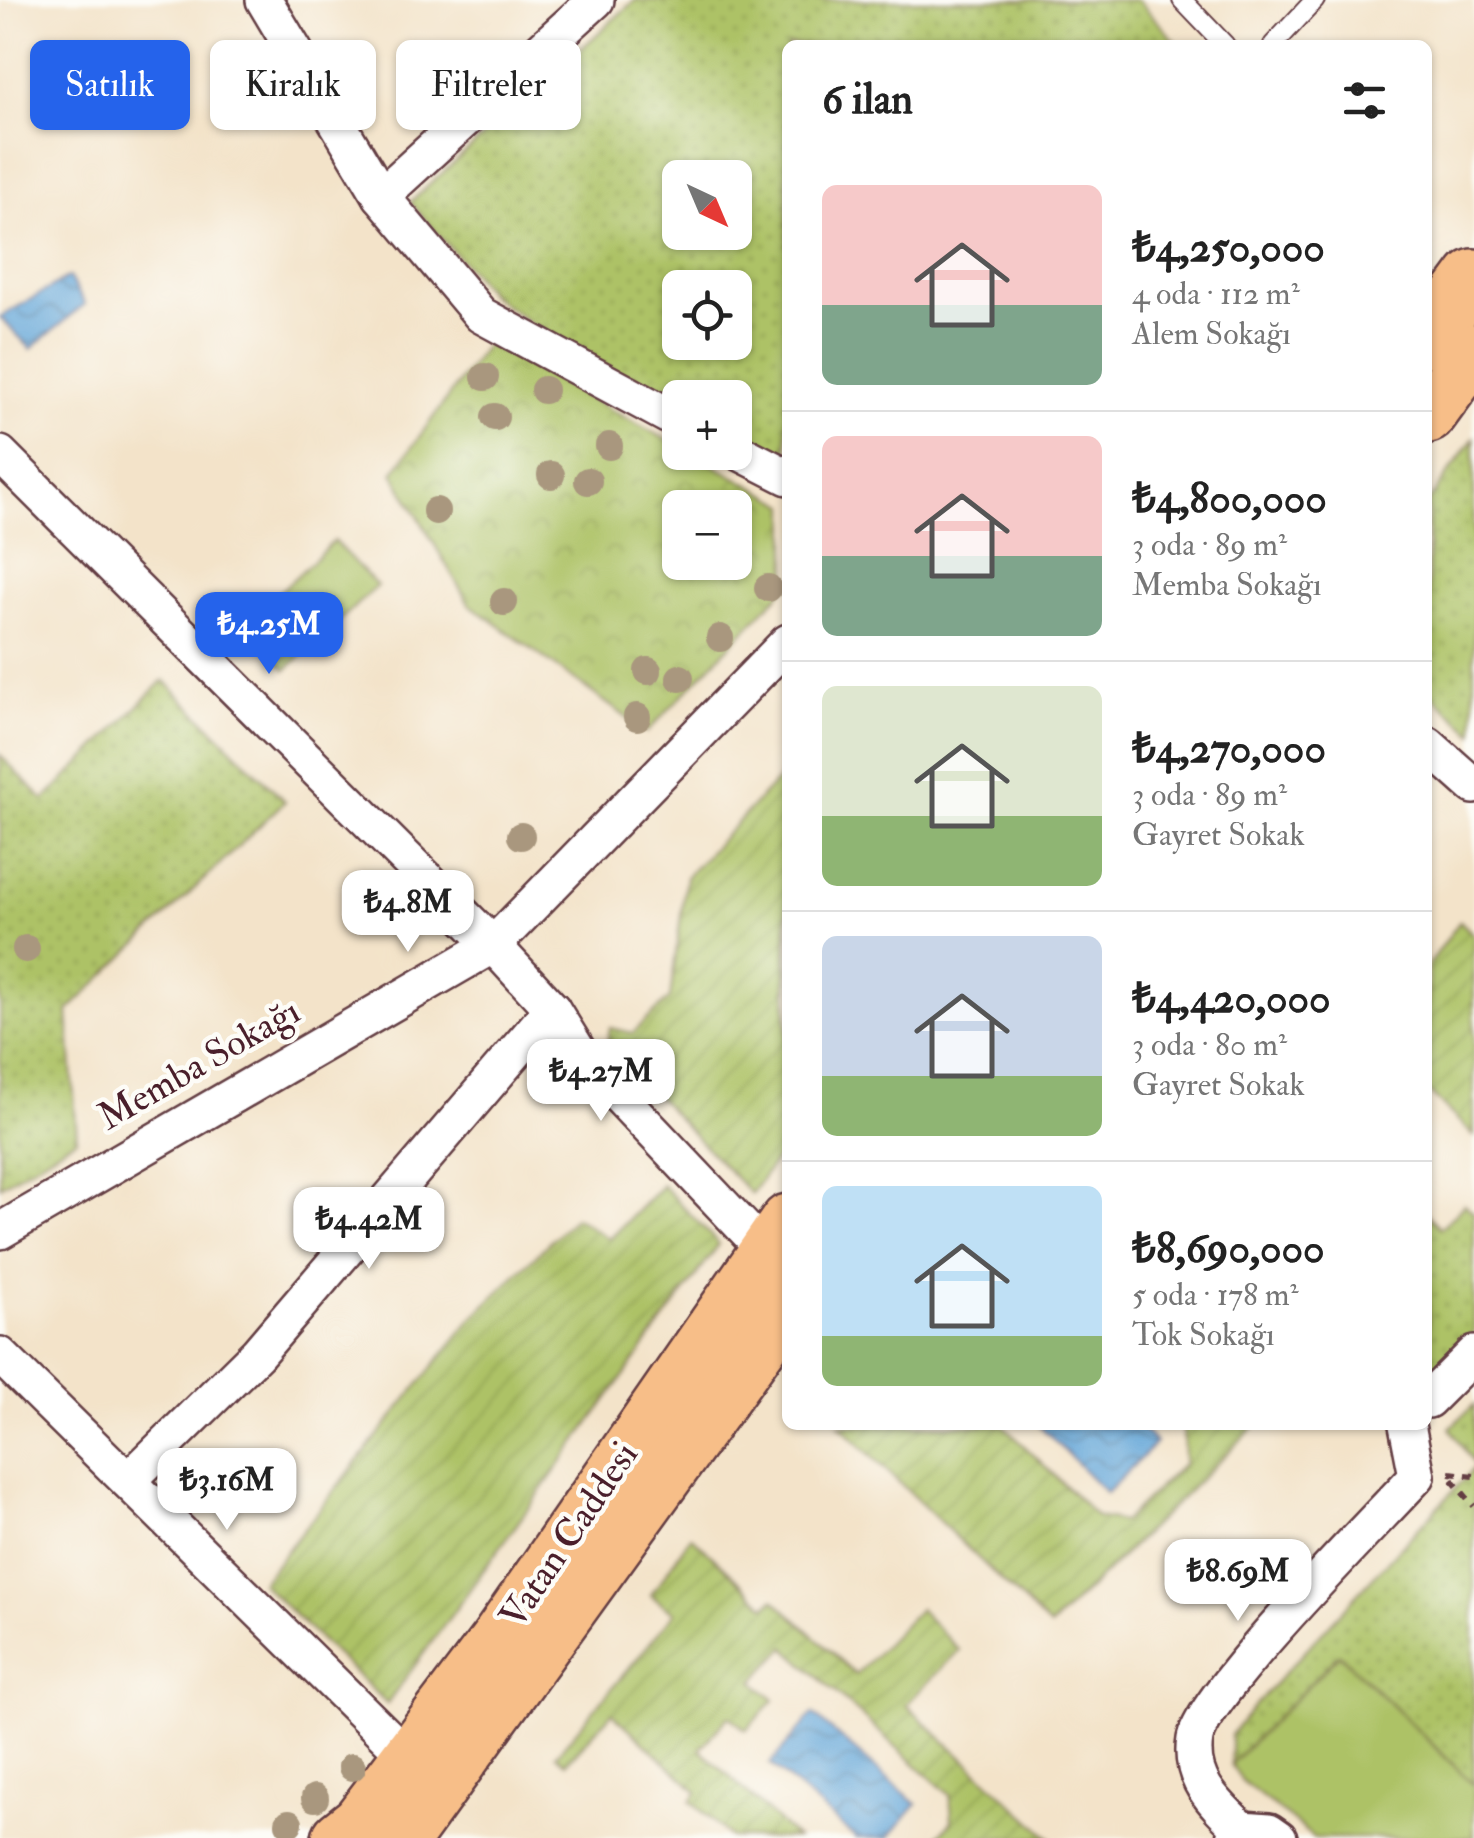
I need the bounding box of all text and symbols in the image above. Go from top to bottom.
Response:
chip: Satılık [30,40,190,130]
chip: Kiralık [210,40,376,130]
chip: Filtreler [396,40,581,130]
icon: filters [1337,73,1392,128]
text: 6 ilan [822,74,913,126]
north arrow [662,160,752,250]
map controls [662,160,752,580]
text: ₺4,250,000 [1132,222,1325,274]
icon: home [902,225,1022,345]
button: locate [662,270,752,360]
text: 4 oda · 112 m² [1132,274,1300,314]
text: Alem Sokağı [1132,314,1291,354]
button: + [662,380,752,470]
text: ₺4,800,000 [1132,473,1327,525]
icon: home [902,476,1022,596]
button: − [662,490,752,580]
text: 3 oda · 89 m² [1132,525,1287,565]
text: Memba Sokağı [1132,565,1322,605]
pin: ₺4.25M [188,592,350,677]
text: ₺4.25M [217,604,321,644]
text: ₺4,270,000 [1132,723,1326,775]
icon: home [902,726,1022,846]
text: 3 oda · 89 m² [1132,775,1287,815]
text: Gayret Sokak [1132,815,1305,855]
pin: ₺4.8M [338,870,478,955]
text: ₺4.8M [364,882,452,922]
text: ₺4,420,000 [1132,973,1331,1025]
icon: home [902,976,1022,1096]
street label: Memba Sokağı [90,987,308,1141]
text: 3 oda · 80 m² [1132,1025,1287,1065]
pin: ₺4.27M [520,1039,682,1124]
text: ₺4.27M [549,1051,653,1091]
text: Gayret Sokak [1132,1065,1305,1105]
pin: ₺4.42M [288,1187,450,1272]
text: ₺4.42M [315,1199,423,1239]
text: ₺8,690,000 [1132,1223,1324,1275]
icon: home [902,1226,1022,1346]
text: 5 oda · 178 m² [1132,1275,1299,1315]
text: Tok Sokağı [1132,1315,1275,1355]
street label: Vatan Caddesi [489,1433,649,1637]
pin: ₺3.16M [146,1448,308,1533]
text: ₺3.16M [179,1460,275,1500]
pin: ₺8.69M [1157,1539,1319,1624]
text: ₺8.69M [1186,1551,1290,1591]

